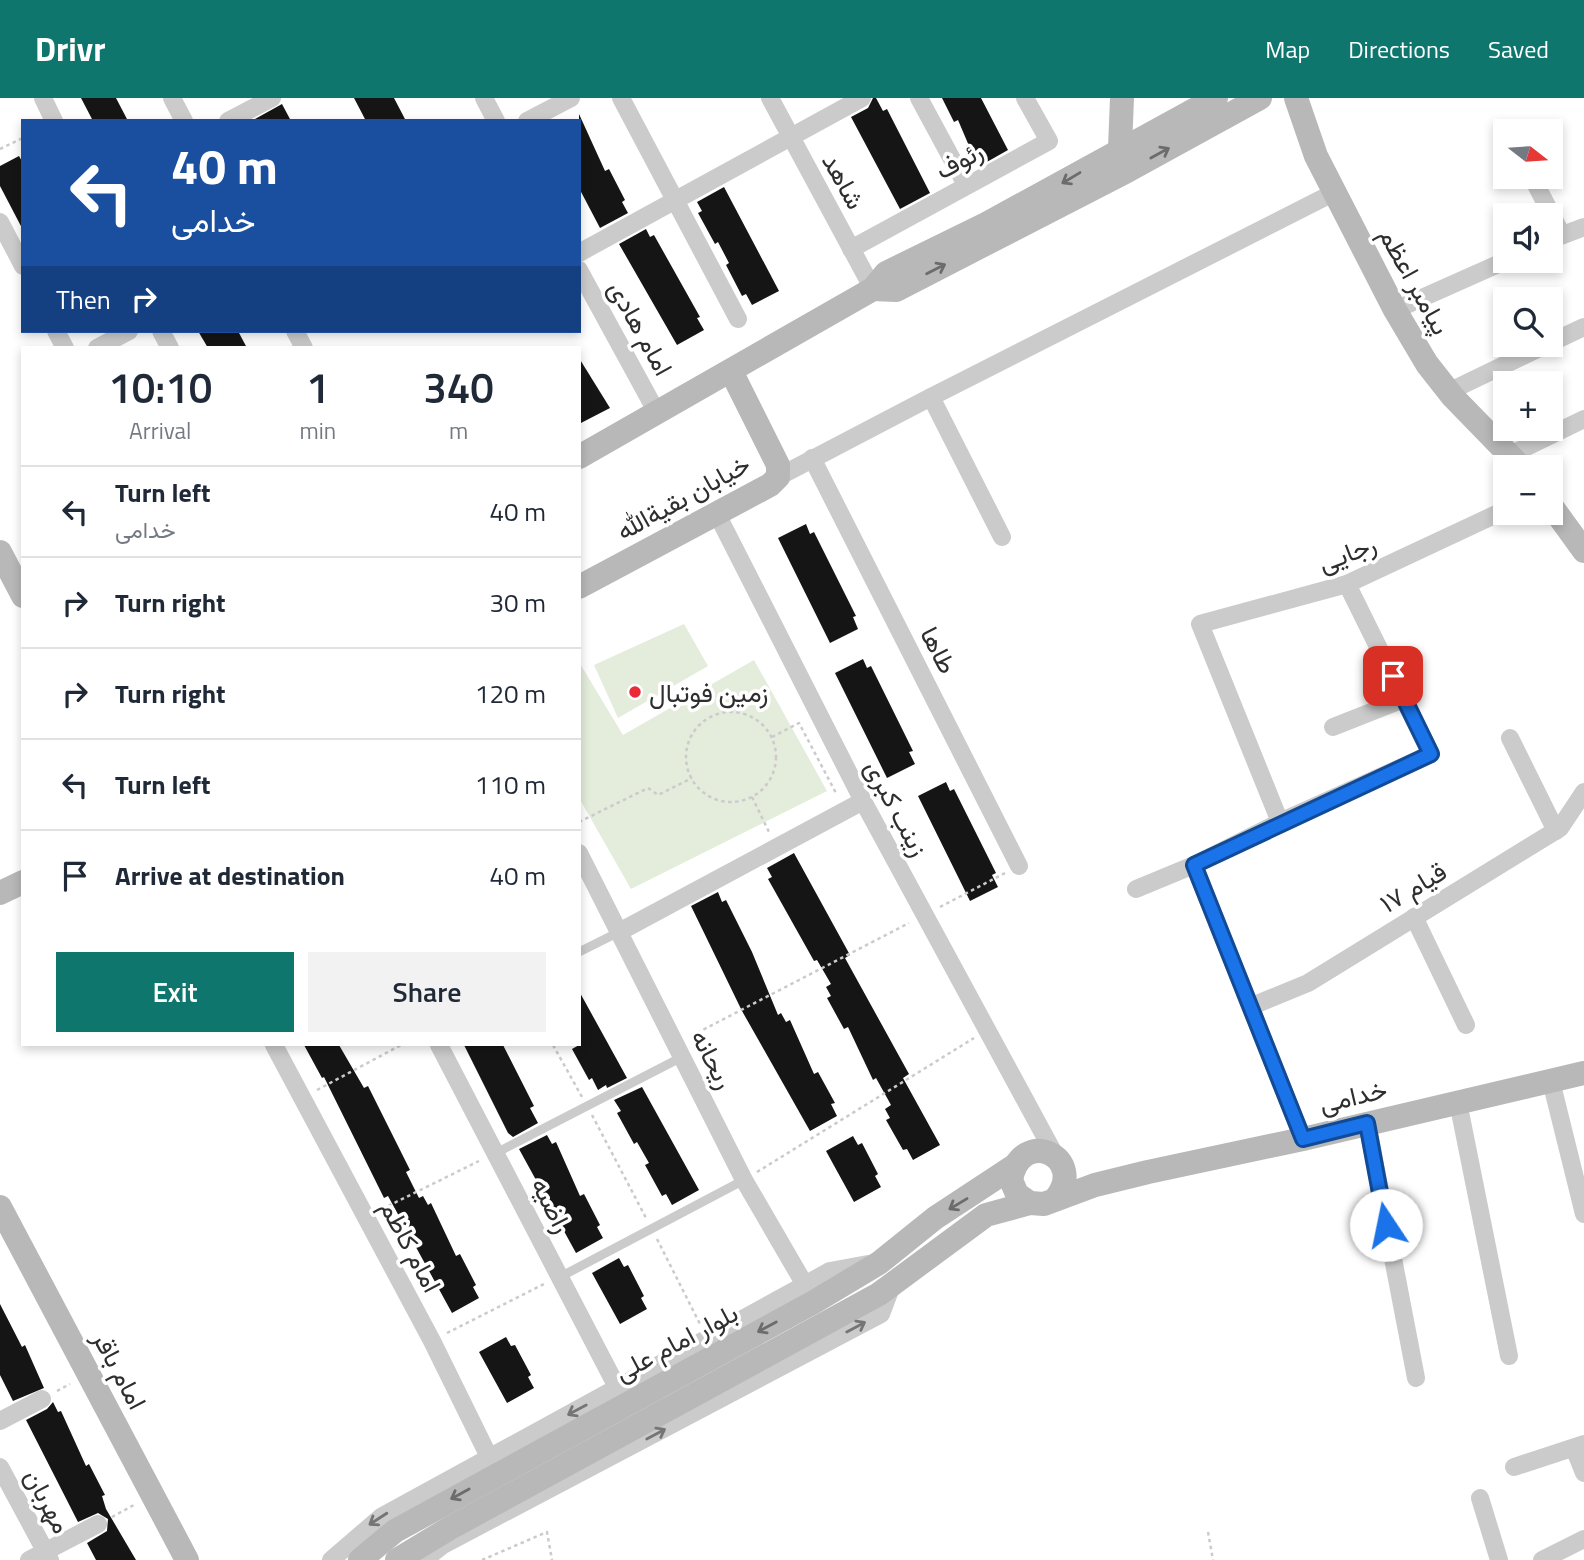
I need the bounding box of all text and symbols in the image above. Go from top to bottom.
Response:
text: Drivr [35,24,106,74]
text: Map [1265,31,1310,67]
text: Directions [1348,31,1450,67]
text: Saved [1488,31,1549,67]
north arrow [1493,119,1563,189]
map controls [1493,119,1563,525]
text: 40 m [171,128,278,203]
street label: رئوف [928,131,990,189]
street label: شاهد [813,146,875,216]
one-way arrow [1149,146,1170,159]
icon: left [56,147,147,238]
one-way arrow [1061,171,1081,185]
text: خدامی [171,196,255,244]
button: sound [1493,203,1563,273]
street label: پیامبر اعظم [1369,220,1461,342]
one-way arrow [925,261,946,275]
street label: امام هادی [599,273,683,383]
text: Then [56,280,111,319]
icon: right [125,280,163,318]
button: search [1493,287,1563,357]
text: 10:10 [108,355,212,419]
text: 1 [306,355,330,419]
text: 340 [423,355,494,419]
button: + [1493,371,1563,441]
text: Arrival [129,413,191,448]
text: min [299,413,336,448]
text: m [449,413,468,448]
street label: خیابان بقیةالله [609,444,757,550]
button: − [1493,455,1563,525]
text: Turn left [115,473,210,512]
text: 40 m [489,492,546,531]
icon: left [56,493,94,531]
text: خدامی [115,512,176,547]
street label: رجایی [1312,524,1382,582]
text: Turn right [115,583,226,622]
text: 30 m [489,583,546,622]
icon: right [56,584,94,622]
street label: طاها [911,619,967,681]
pin [1363,646,1423,706]
icon: arrive [1374,657,1412,695]
place label: زمین فوتبال [649,673,768,712]
text: Turn right [115,674,226,713]
text: 120 m [475,674,546,713]
icon: right [56,675,94,713]
marker: زمین فوتبال [627,684,643,700]
street label: زینب کبری [855,753,939,863]
text: Turn left [115,765,210,804]
text: 110 m [475,765,546,804]
icon: left [56,766,94,804]
street label: قیام ۱۷ [1372,852,1454,922]
text: Arrive at destination [115,856,345,895]
text: 40 m [489,856,546,895]
icon: arrive [56,857,94,895]
button: Exit [56,952,294,1032]
button: Share [308,952,546,1032]
street label: ریحانه [681,1022,745,1096]
street label: خدامی [1315,1069,1391,1123]
street label: راضیه [521,1170,583,1240]
position arrow [1349,1188,1423,1262]
street label: امام کاظم [370,1193,452,1299]
one-way arrow [948,1198,968,1212]
street label: بلوار امام علی [607,1293,745,1391]
one-way arrow [846,1319,866,1333]
one-way arrow [757,1321,778,1334]
street label: امام باقر [83,1323,157,1416]
one-way arrow [568,1403,588,1417]
one-way arrow [645,1427,666,1440]
street label: مهربان [15,1462,81,1540]
one-way arrow [450,1487,470,1501]
one-way arrow [369,1512,388,1527]

